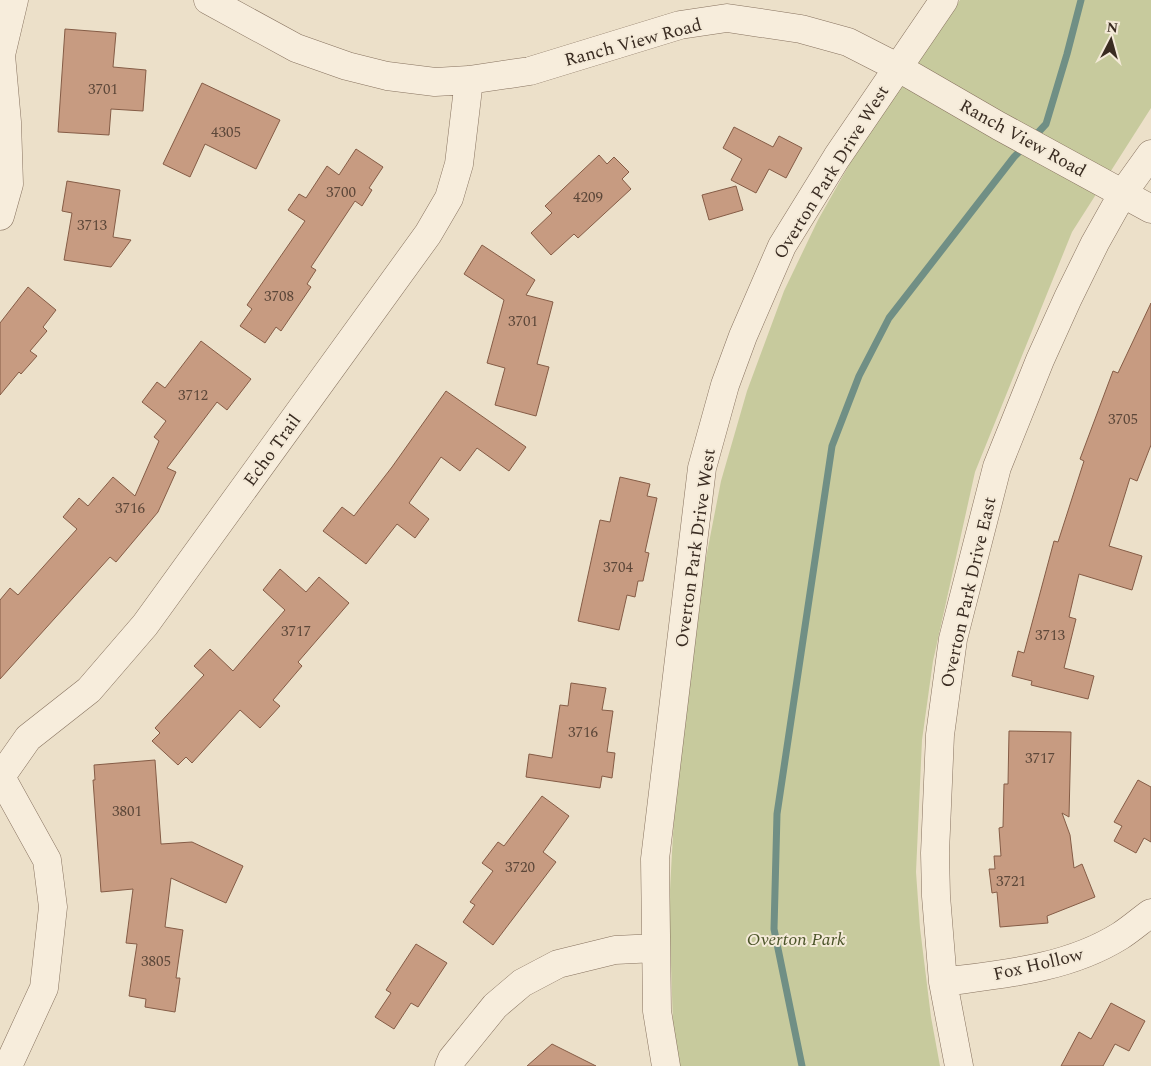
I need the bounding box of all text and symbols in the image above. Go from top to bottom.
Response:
street label: Ranch View Road [561,11,705,74]
north arrow [1086,15,1136,65]
text: N [1106,17,1119,39]
house number: 3701 [88,78,118,101]
street label: Overton Park Drive West [767,80,896,264]
street label: Ranch View Road [954,92,1091,184]
house number: 4305 [211,121,241,144]
house number: 3700 [326,181,356,204]
house number: 4209 [573,186,603,209]
house number: 3713 [77,214,107,237]
house number: 3708 [264,285,294,308]
house number: 3701 [508,310,538,333]
house number: 3712 [178,384,208,407]
house number: 3705 [1108,408,1138,431]
street label: Echo Trail [237,409,308,492]
street label: Overton Park Drive West [668,447,723,649]
street label: Overton Park Drive East [933,494,1004,690]
house number: 3716 [115,497,145,520]
house number: 3704 [603,556,633,579]
house number: 3717 [281,620,311,643]
house number: 3713 [1035,624,1065,647]
house number: 3716 [568,721,598,744]
house number: 3717 [1025,747,1055,770]
house number: 3801 [112,800,142,823]
house number: 3720 [505,856,535,879]
house number: 3721 [996,870,1026,893]
park label: Overton Park [747,926,846,953]
street label: Fox Hollow [990,941,1086,988]
house number: 3805 [141,950,171,973]

